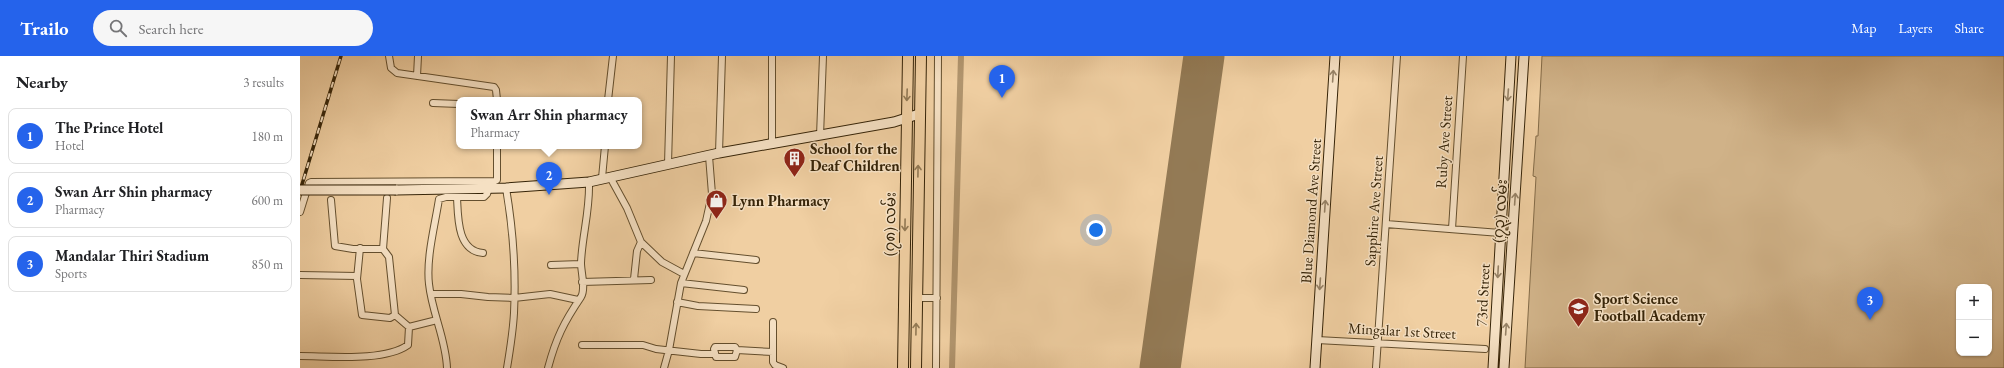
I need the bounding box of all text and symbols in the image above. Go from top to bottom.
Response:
search box [93,10,373,46]
text: Trailo [20,16,69,41]
icon: search [107,17,129,39]
text: Search here [139,19,204,38]
text: Map [1851,19,1876,37]
text: Layers [1898,19,1933,37]
text: Share [1955,19,1984,37]
pin: 1 [989,65,1015,98]
one-way arrow [1330,70,1337,83]
text: Nearby [16,71,68,93]
text: 3 results [243,74,284,91]
one-way arrow [903,88,911,101]
one-way arrow [1505,88,1512,101]
street label: Ruby Ave Street [1431,95,1456,189]
popup [456,97,642,149]
text: Swan Arr Shin pharmacy [470,105,628,124]
text: The Prince Hotel [55,118,163,137]
text: Pharmacy [470,124,520,141]
text: 1 [27,128,33,145]
text: 180 m [252,128,283,145]
text: Hotel [55,137,84,154]
street label: Blue Diamond Ave Street [1296,138,1325,284]
place label: School for the Deaf Children [810,139,900,175]
building icon: School for the Deaf Children [782,145,808,178]
street label: Sapphire Ave Street [1360,155,1387,267]
pin: 2 [536,162,562,195]
one-way arrow [914,165,922,178]
street label: (၇၃) လမ်း [1488,179,1514,244]
text: Swan Arr Shin pharmacy [55,182,212,201]
shop icon: Lynn Pharmacy [703,188,729,221]
place label: Lynn Pharmacy [732,191,831,210]
text: 2 [27,192,33,209]
text: 600 m [252,192,283,209]
street label: (၇၈) လမ်း [879,192,903,256]
one-way arrow [1511,193,1519,206]
one-way arrow [1322,200,1329,213]
text: Pharmacy [55,201,104,218]
one-way arrow [901,218,909,231]
your location [1086,220,1106,240]
text: Mandalar Thiri Stadium [55,246,209,265]
text: 3 [27,256,33,273]
text: 850 m [252,256,283,273]
street label: 73rd Street [1471,263,1494,327]
text: Sports [55,265,87,282]
one-way arrow [1495,265,1502,278]
one-way arrow [1317,277,1324,290]
map controls [1956,284,1992,356]
button: + [1956,284,1992,320]
pin: 3 [1857,287,1883,320]
place label: Sport Science Football Academy [1594,289,1706,325]
school or university icon: Sport Science Football Academy [1566,295,1592,328]
street label: Mingalar 1st Street [1348,318,1457,343]
button: − [1956,320,1992,356]
one-way arrow [912,323,920,336]
one-way arrow [1503,323,1510,336]

